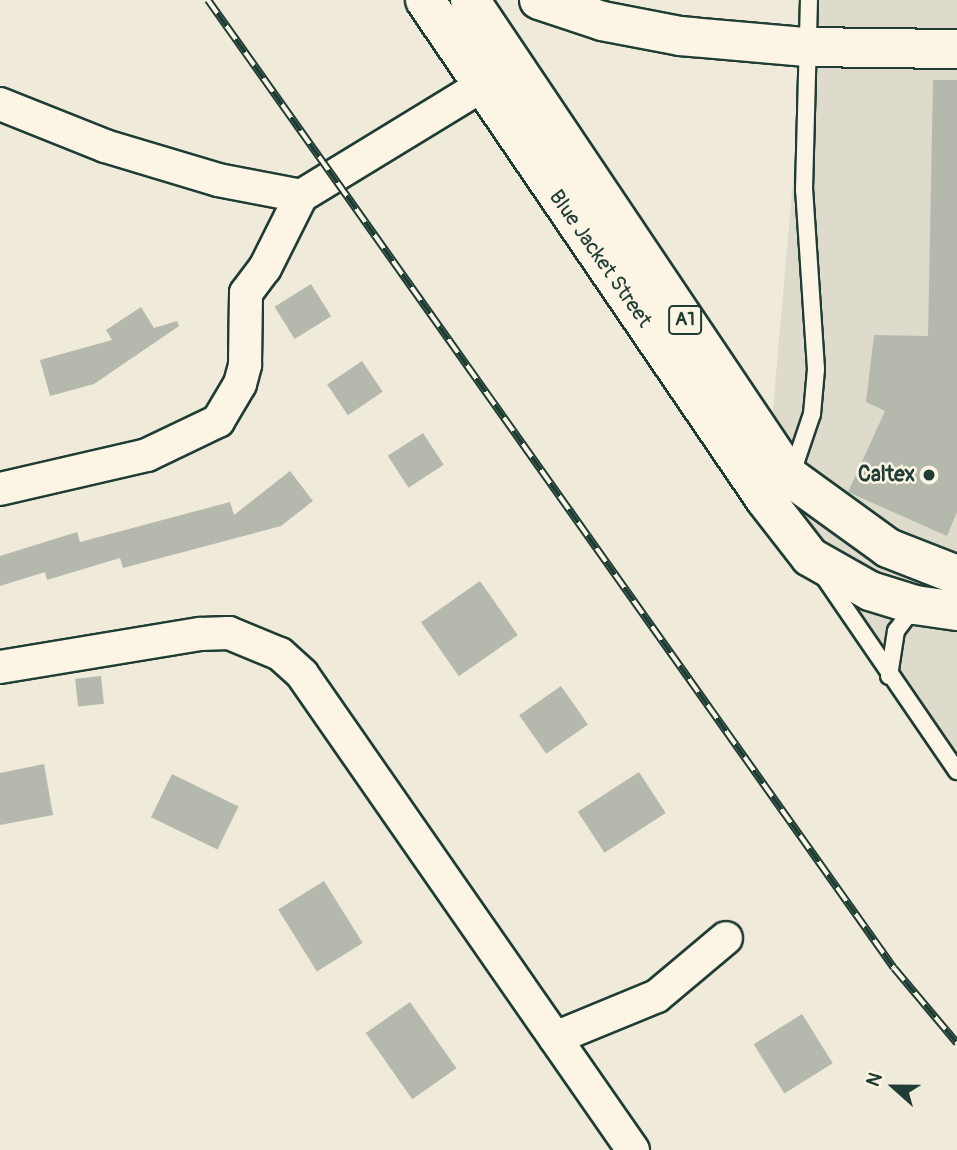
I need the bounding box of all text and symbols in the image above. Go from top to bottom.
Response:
street label: Blue Jacket Street [543,185,657,333]
road number: A1 [668,304,702,336]
place label: Caltex [858,462,915,488]
marker: Caltex [921,467,937,483]
north arrow [859,1052,929,1122]
text: N [861,1069,888,1090]

